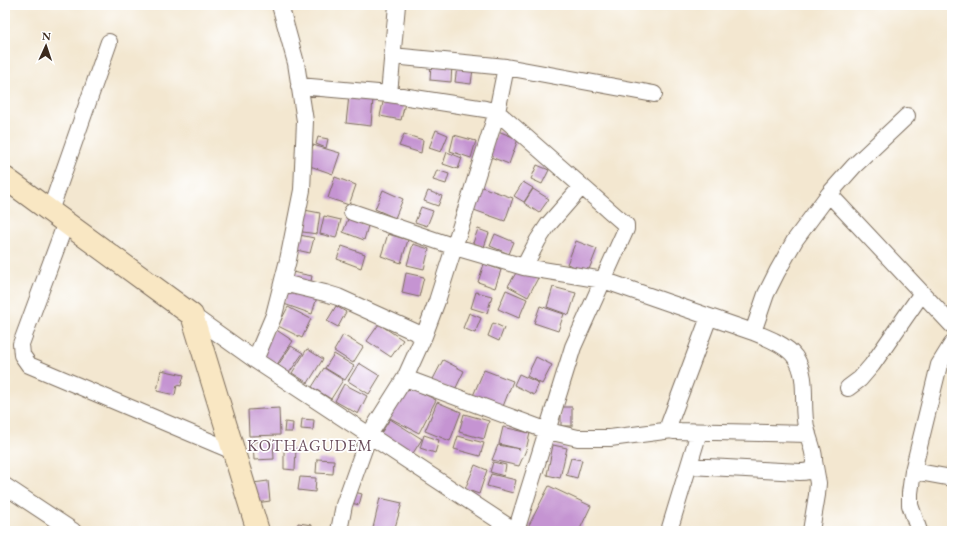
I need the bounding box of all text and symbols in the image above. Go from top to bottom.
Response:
north arrow [26,26,66,66]
text: N [42,29,51,43]
district label: KOTHAGUDEM [247,435,373,456]

